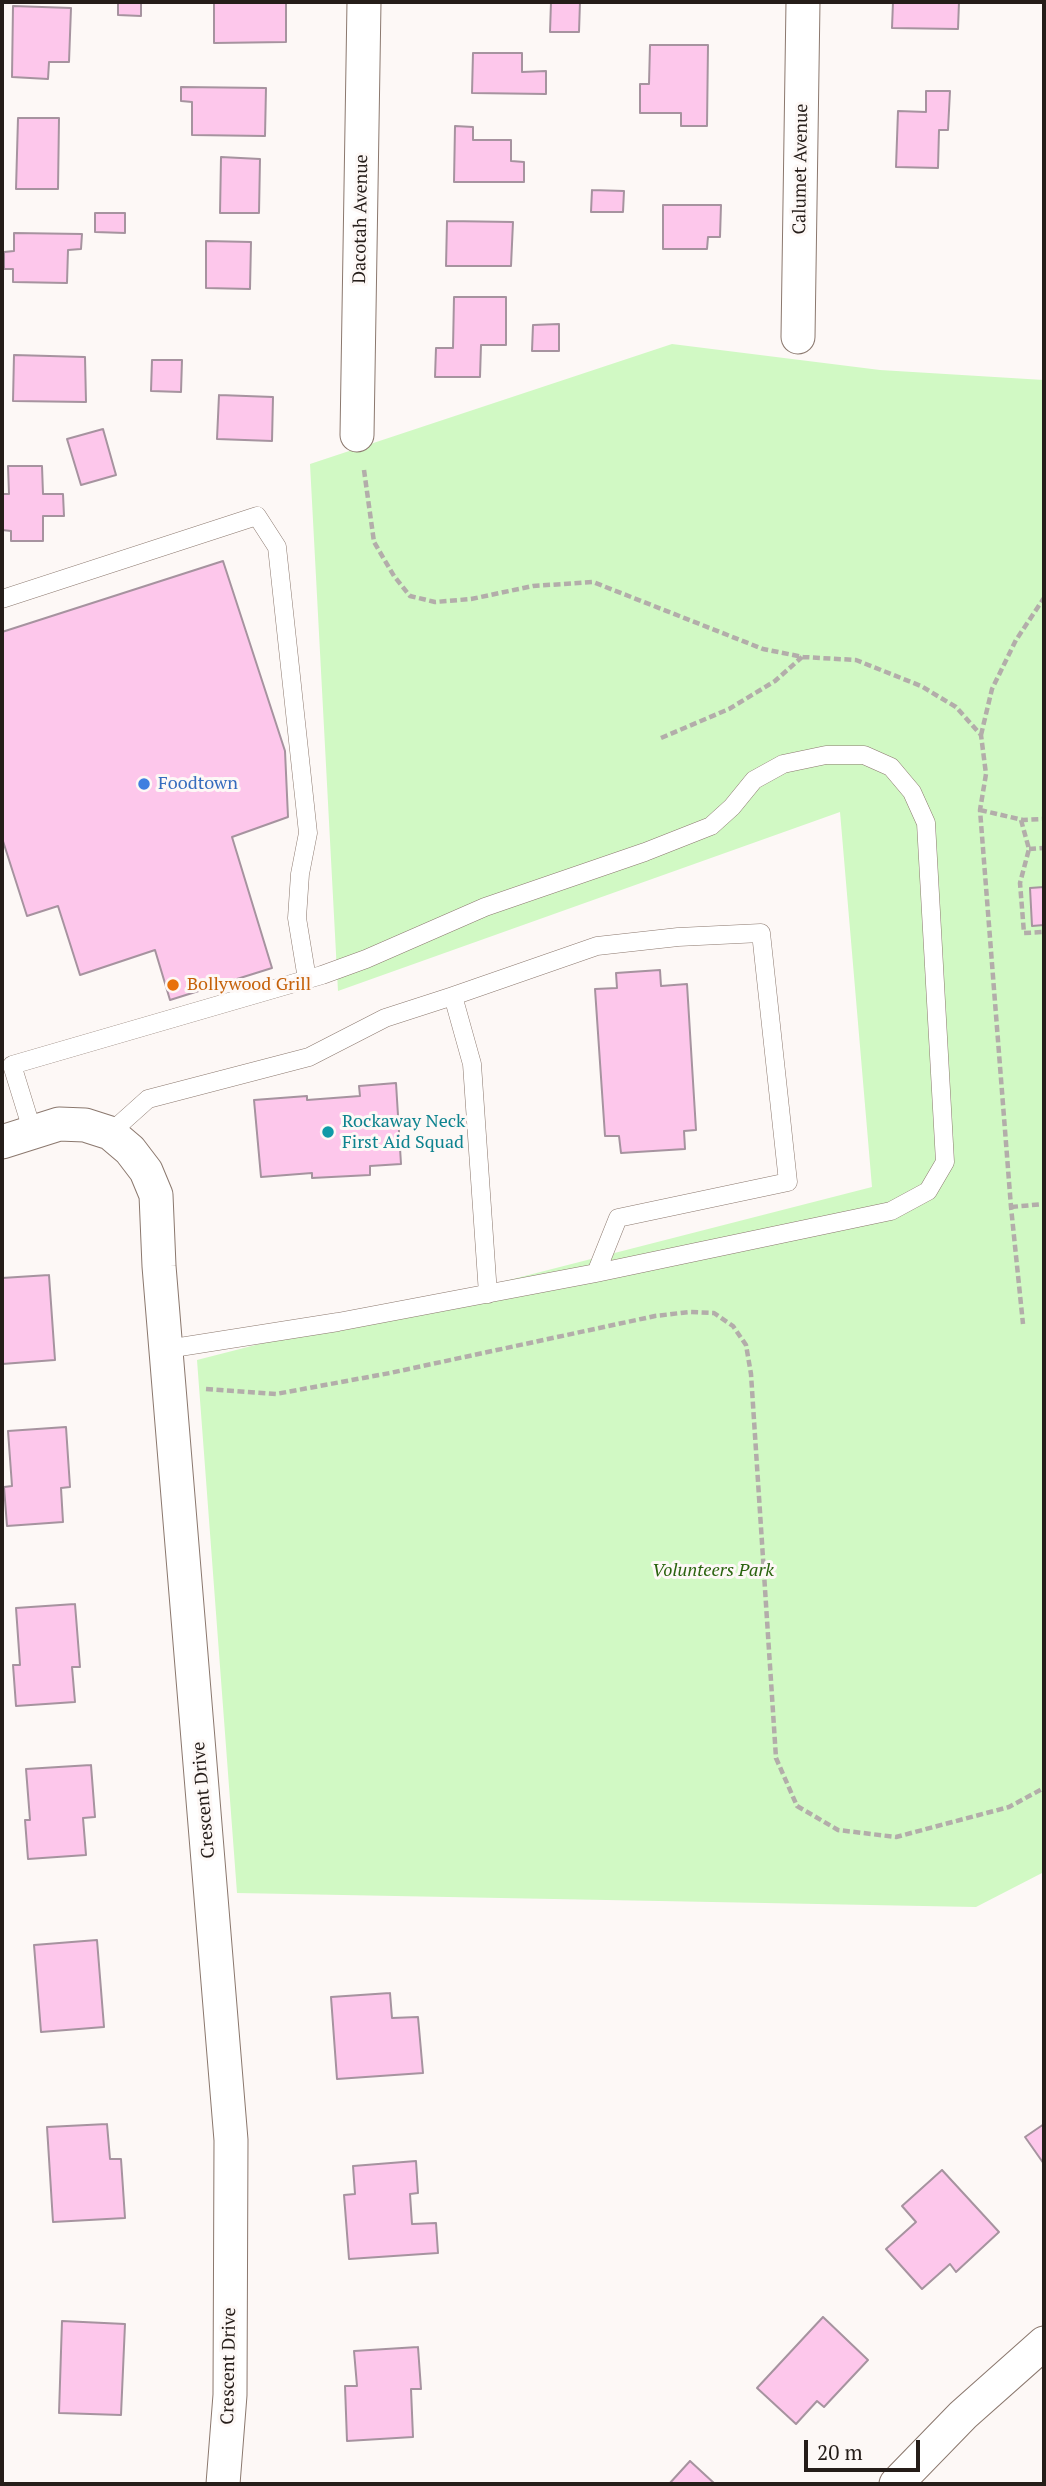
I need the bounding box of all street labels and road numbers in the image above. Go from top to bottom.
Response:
street label: Calumet Avenue [789,103,813,235]
street label: Dacotah Avenue [349,154,373,284]
street label: Crescent Drive [188,1741,220,1859]
street label: Crescent Drive [217,2307,241,2425]

